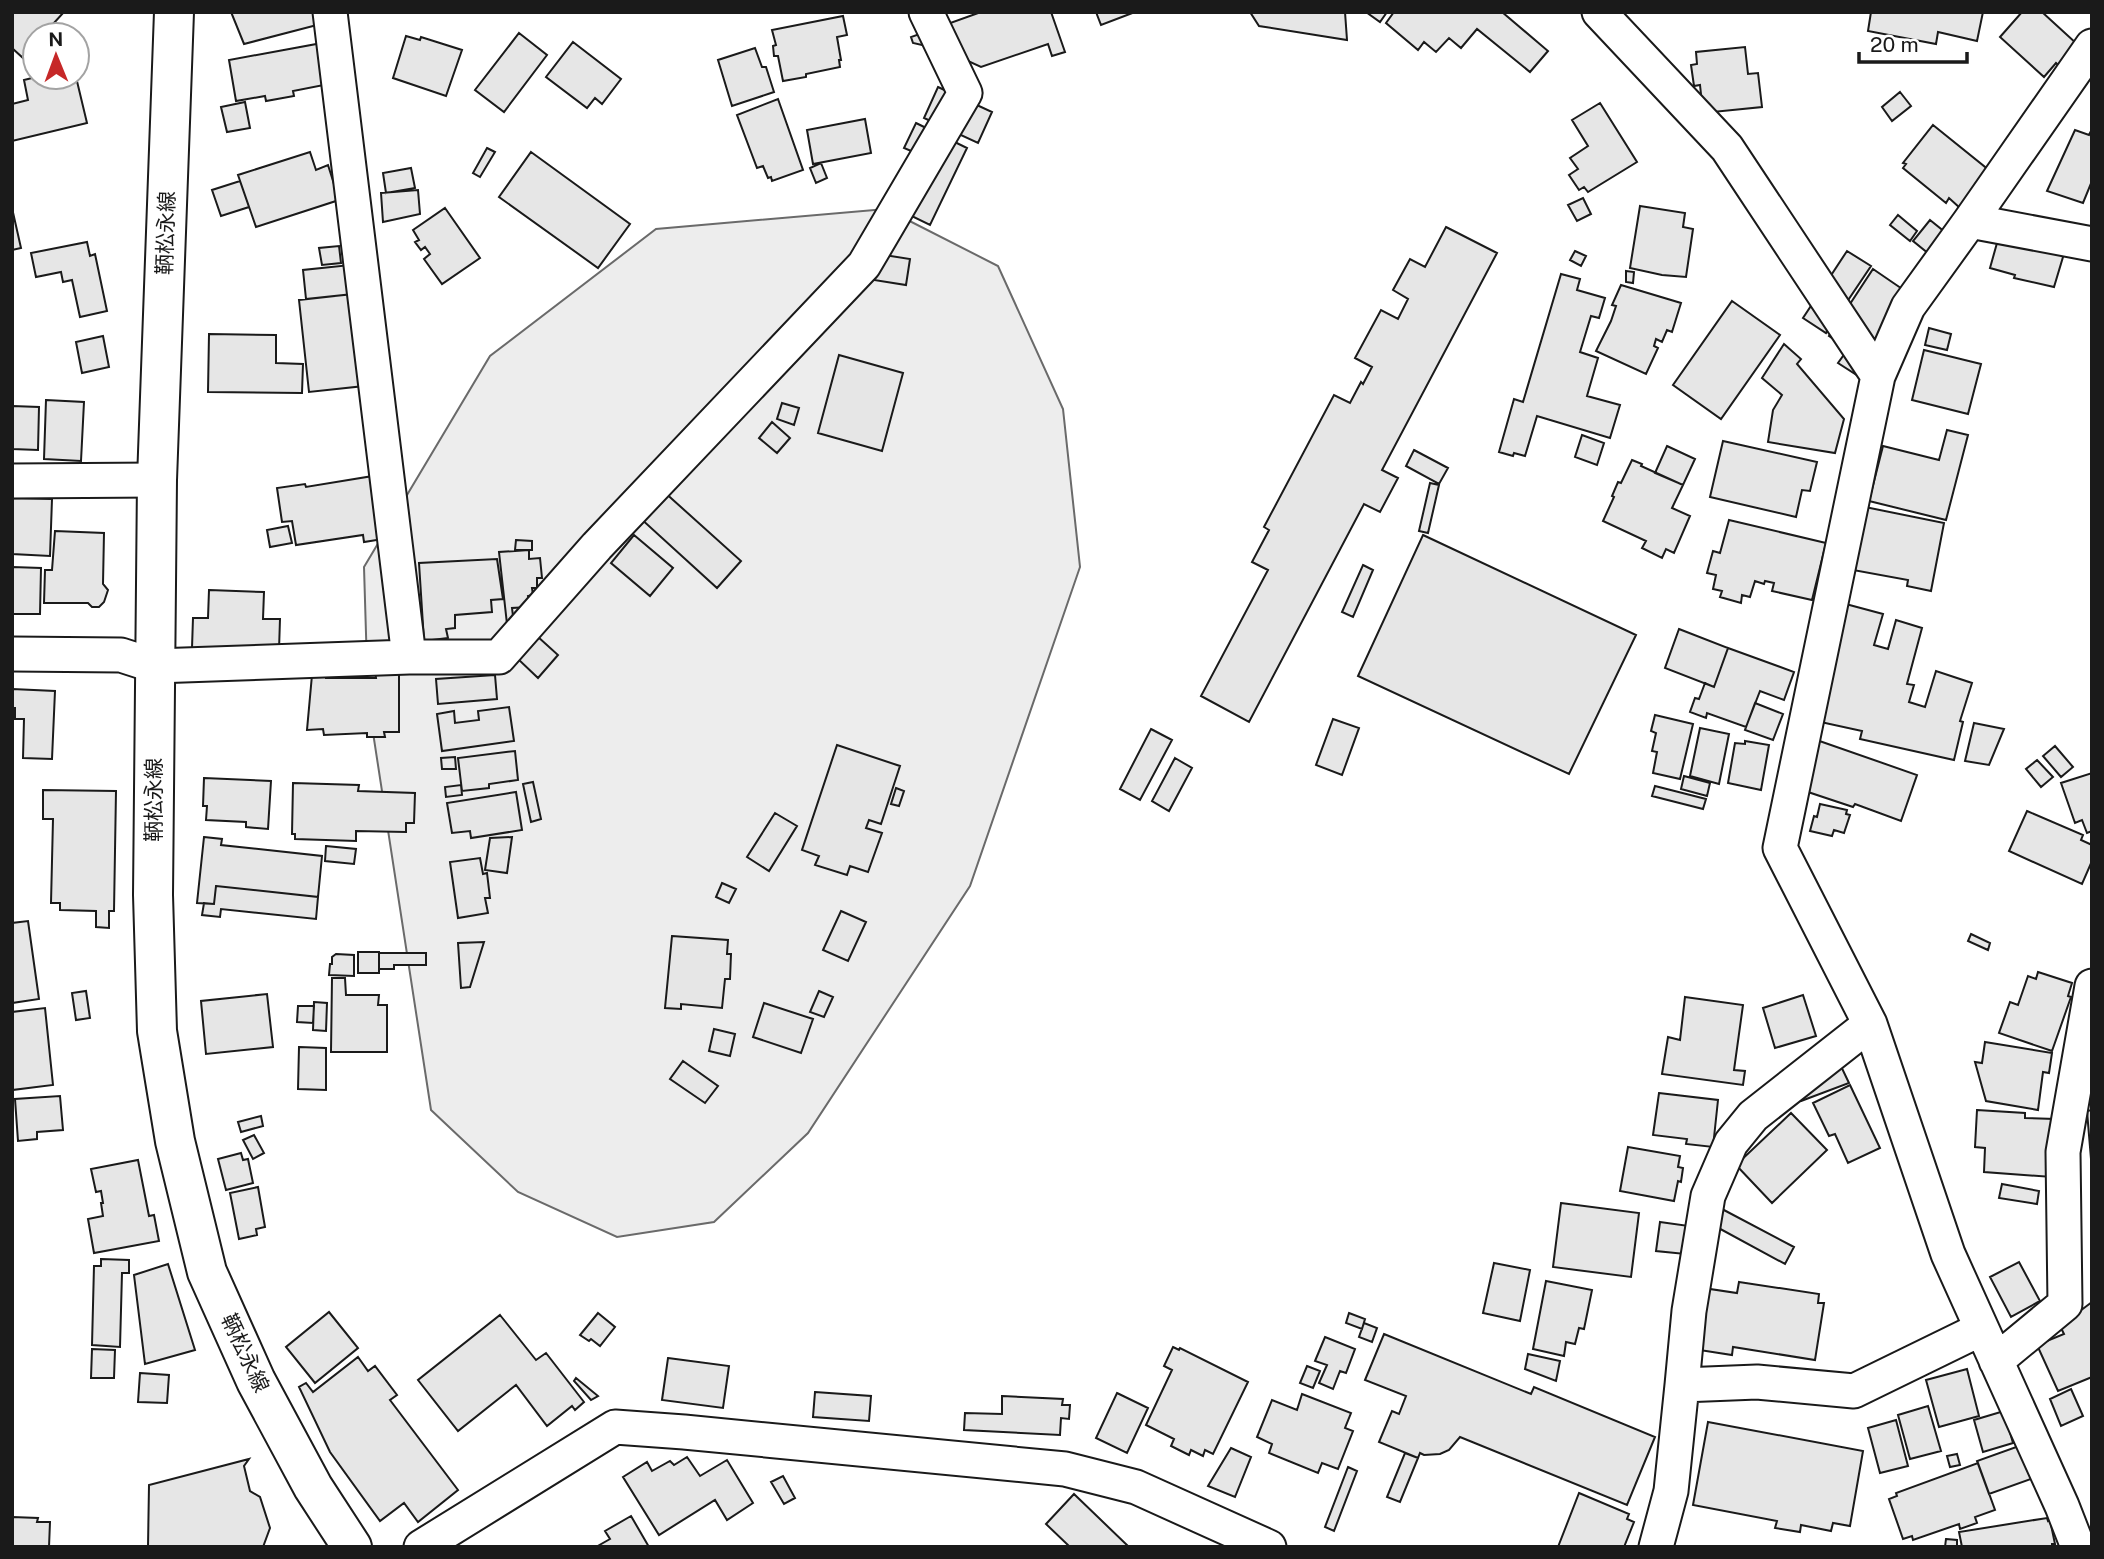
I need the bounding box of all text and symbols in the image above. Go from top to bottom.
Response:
north arrow [21,21,91,91]
scale bar [1859,21,1968,65]
text: N [48,28,63,50]
text: 20 m [1870,32,1919,57]
street label: 鞆松永線 [152,191,179,275]
street label: 鞆松永線 [141,758,166,842]
street label: 鞆松永線 [216,1309,275,1396]

